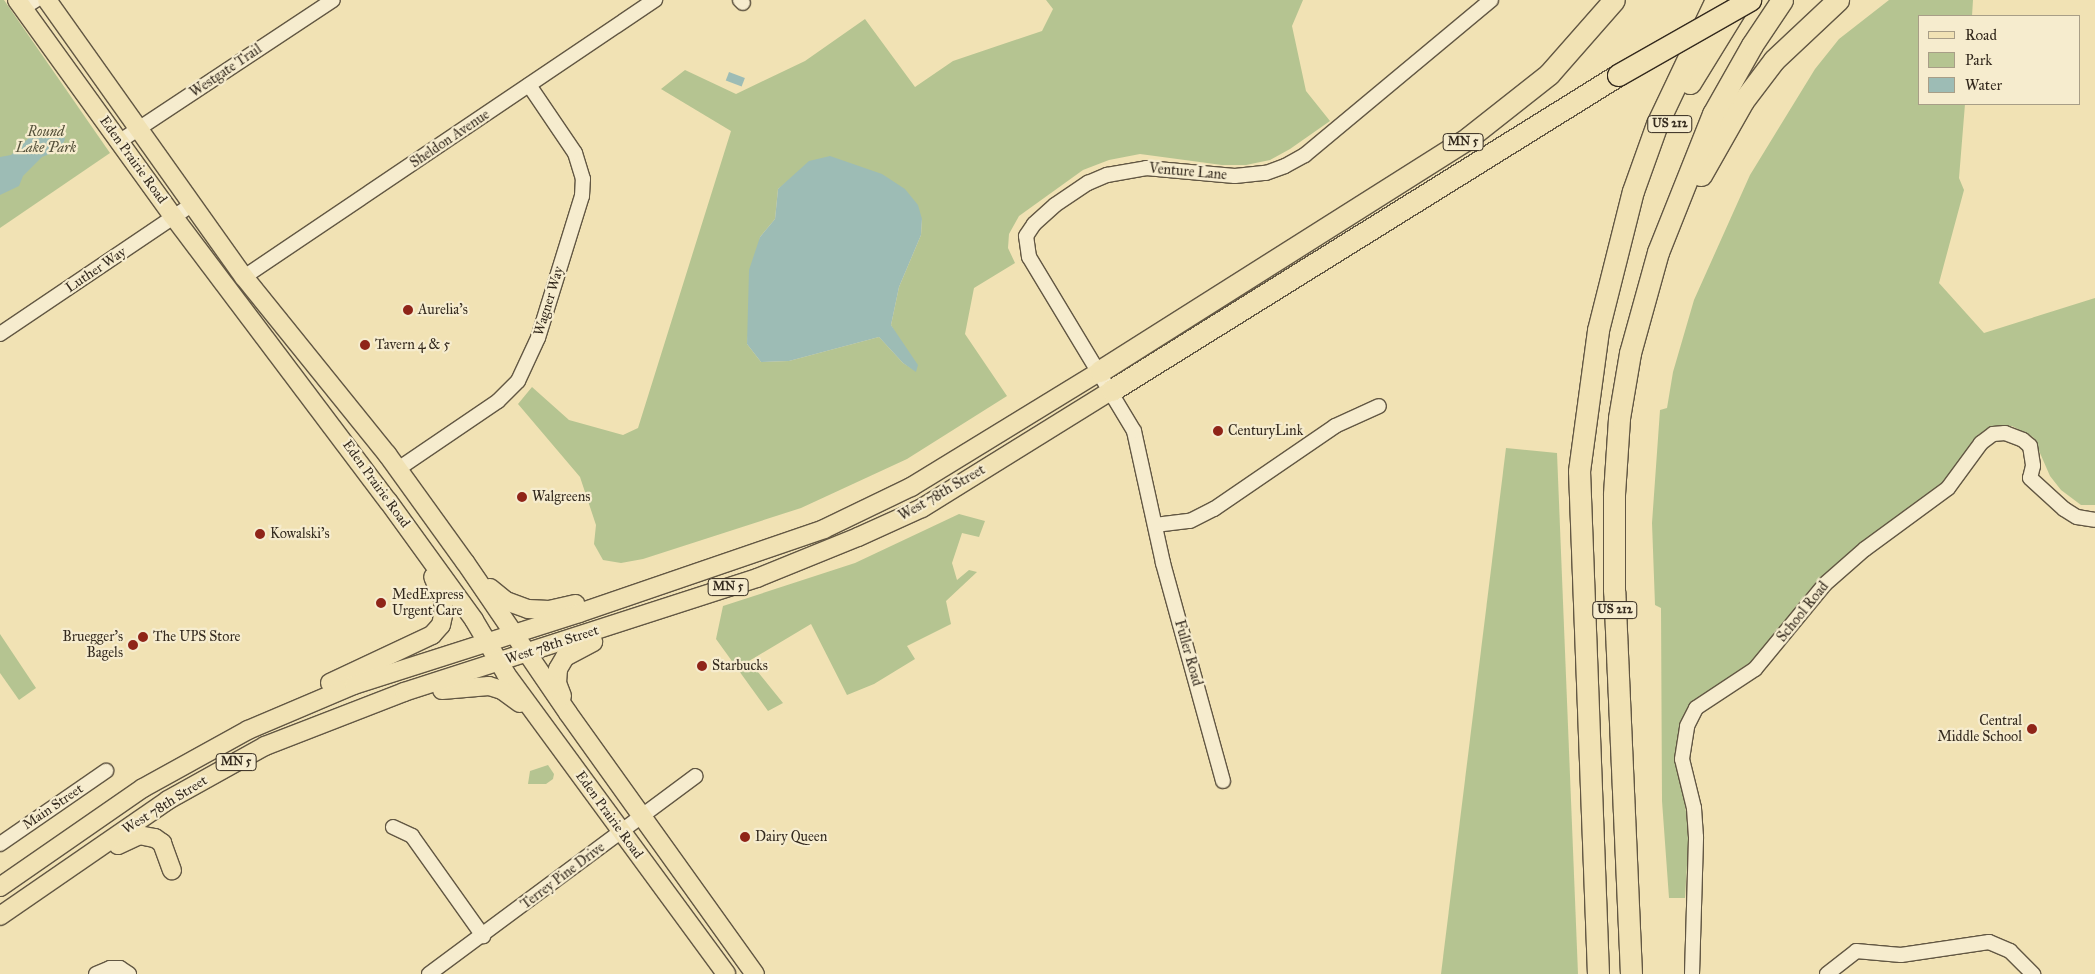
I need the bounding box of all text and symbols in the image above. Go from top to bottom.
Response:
legend [1918,15,2080,105]
text: Road [1965,26,1997,44]
street label: Westgate Trail [187,41,265,101]
text: Park [1965,51,1992,69]
text: Water [1965,76,2002,94]
street label: Sheldon Avenue [407,106,493,172]
street label: Eden Prairie Road [96,113,170,207]
road number: US 212 [1646,115,1694,134]
park label: Round Lake Park [16,124,76,156]
road number: MN 5 [1442,132,1484,152]
street label: Venture Lane [1148,160,1228,184]
street label: Luther Way [62,244,130,296]
street label: Wagner Way [530,264,568,338]
place label: Aurelia's [418,302,468,318]
marker: Aurelia's [402,304,414,316]
place label: Tavern 4 & 5 [375,337,450,353]
marker: Tavern 4 & 5 [359,339,371,351]
place label: CenturyLink [1228,423,1303,439]
marker: CenturyLink [1212,425,1224,437]
street label: Eden Prairie Road [339,437,413,531]
street label: West 78th Street [896,461,988,525]
place label: Walgreens [532,489,590,505]
marker: Walgreens [516,491,528,503]
place label: Kowalski's [270,526,330,542]
marker: Kowalski's [254,528,266,540]
road number: MN 5 [707,578,749,596]
street label: School Road [1774,579,1832,645]
place label: MedExpress Urgent Care [392,587,464,620]
marker: MedExpress Urgent Care [374,596,388,610]
road number: US 212 [1591,600,1639,620]
street label: Fuller Road [1171,618,1205,688]
street label: West 78th Street [503,622,601,668]
place label: Bruegger's Bagels [62,629,123,662]
place label: The UPS Store [153,629,240,645]
marker: The UPS Store [137,631,149,643]
marker: Bruegger's Bagels [127,639,139,651]
place label: Starbucks [712,658,768,674]
marker: Starbucks [696,660,708,672]
place label: Central Middle School [1937,713,2022,746]
marker: Central Middle School [2026,723,2038,735]
road number: MN 5 [215,752,257,772]
street label: Eden Prairie Road [572,768,646,862]
street label: West 78th Street [119,772,211,838]
street label: Main Street [19,781,87,833]
place label: Dairy Queen [755,829,827,845]
marker: Dairy Queen [739,831,751,843]
street label: Terrey Pine Drive [518,839,608,913]

